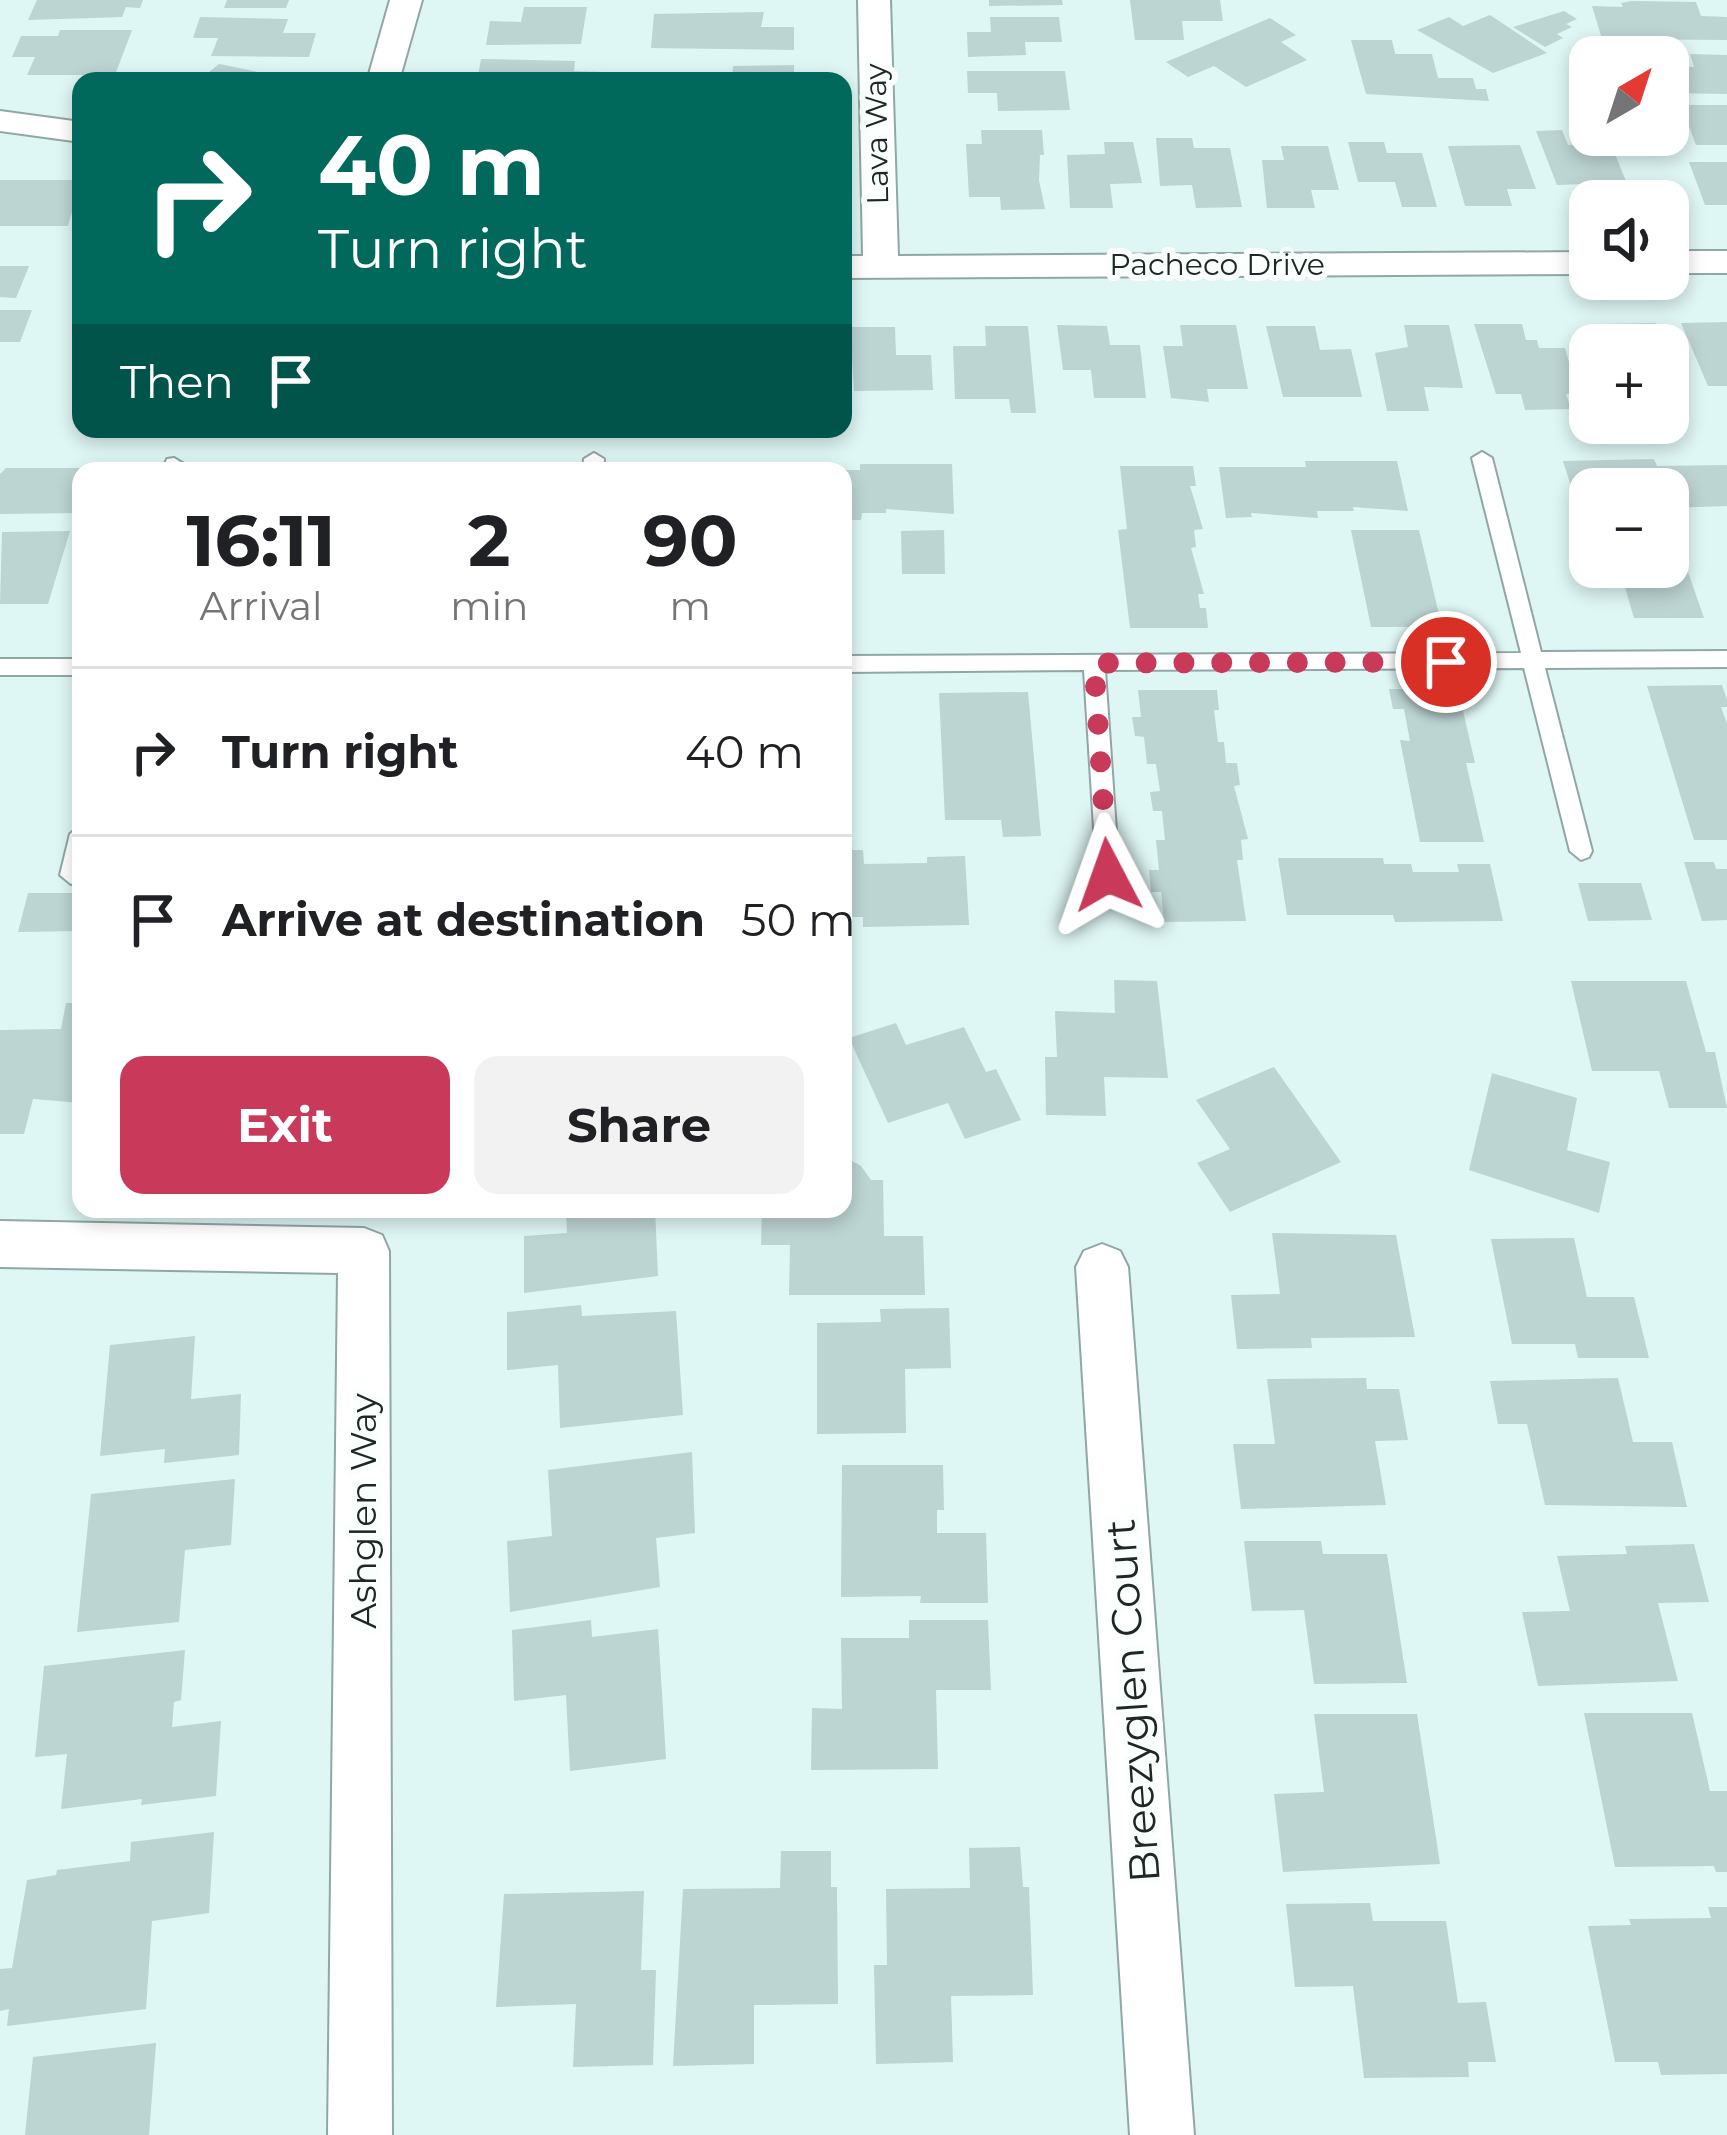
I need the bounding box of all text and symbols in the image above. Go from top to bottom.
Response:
north arrow [1569,36,1689,156]
map controls [1569,36,1689,588]
street label: Lava Way [857,62,896,205]
text: 40 m [318,114,545,216]
icon: right [120,120,276,276]
button: sound [1569,180,1689,300]
text: Turn right [318,216,588,282]
street label: Pacheco Drive [1109,246,1325,283]
button: + [1569,324,1689,444]
icon: arrive [258,348,324,414]
text: Then [120,354,234,409]
button: − [1569,468,1689,588]
text: 16:11 [186,496,336,584]
text: 2 [468,496,511,584]
text: 90 [643,496,738,584]
text: Arrival [200,582,323,630]
text: min [450,582,528,630]
text: m [670,582,711,630]
pin [1395,611,1497,713]
icon: arrive [1413,629,1479,695]
icon: right [120,719,186,785]
text: Turn right [222,724,458,779]
text: 40 m [685,724,804,779]
position arrow [1045,812,1171,938]
icon: arrive [120,887,186,953]
text: Arrive at destination [222,892,705,947]
text: 50 m [741,892,856,947]
button: Exit [120,1056,450,1194]
button: Share [474,1056,804,1194]
street label: Ashglen Way [341,1393,385,1629]
street label: Breezyglen Court [1093,1518,1171,1884]

